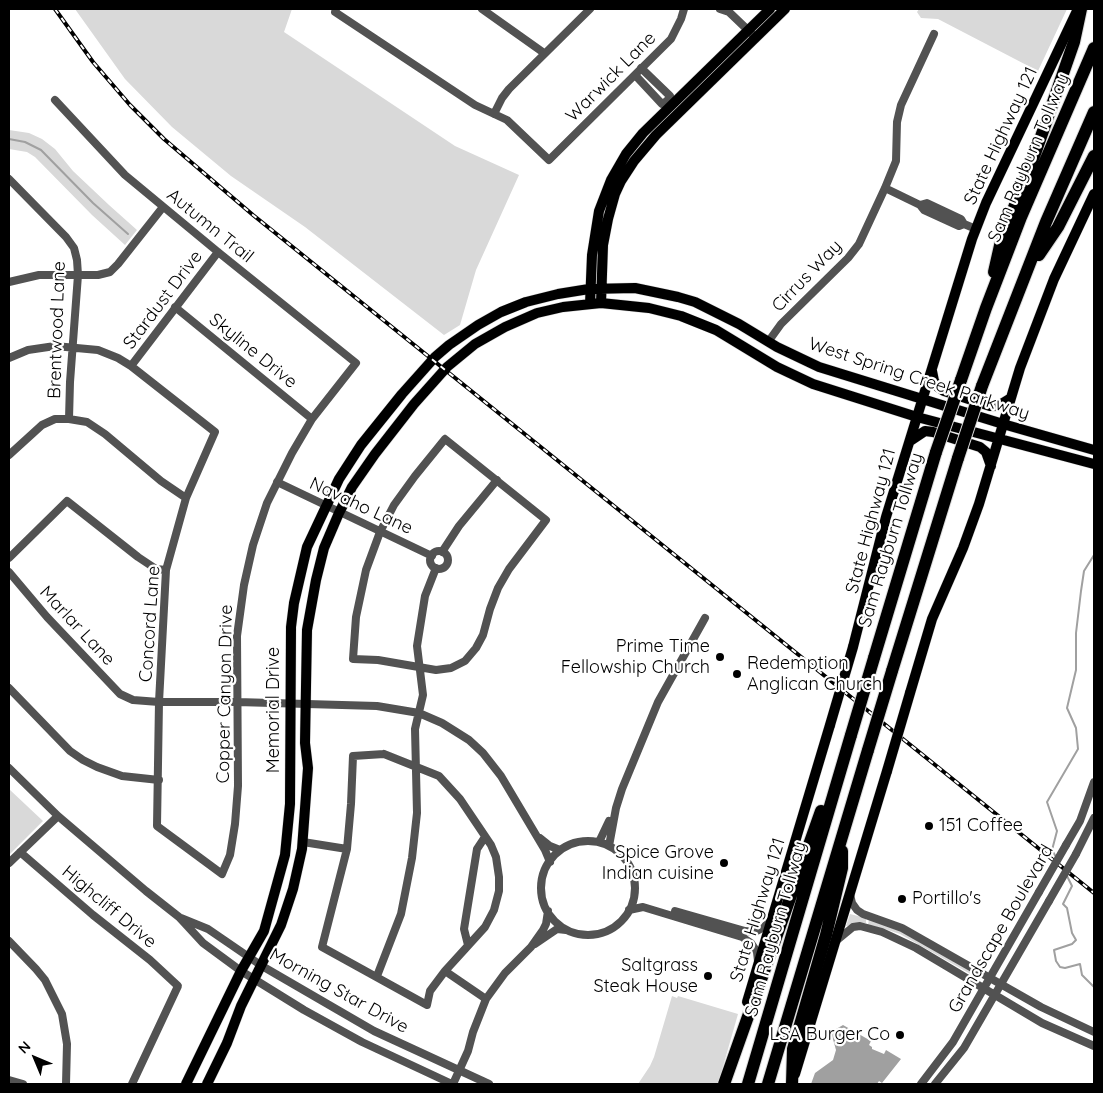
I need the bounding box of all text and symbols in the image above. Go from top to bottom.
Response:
street label: Warwick Lane [562,28,660,126]
street label: State Highway 121 [960,64,1042,208]
street label: Sam Rayburn Tollway [984,70,1074,246]
street label: Autumn Trail [162,185,258,267]
street label: Cirrus Way [767,236,847,316]
street label: Stardust Drive [119,246,207,354]
street label: Brentwood Lane [44,261,70,399]
street label: Skyline Drive [205,309,301,393]
street label: West Spring Creek Parkway [806,333,1032,425]
street label: State Highway 121 [841,446,901,596]
street label: Sam Rayburn Tollway [854,450,928,630]
street label: Navaho Lane [306,473,416,539]
street label: Concord Lane [135,565,165,683]
street label: Marlar Lane [35,582,119,670]
street label: Copper Canyon Drive [213,604,237,784]
place label: Prime Time Fellowship Church [561,636,710,679]
street label: Memorial Drive [263,647,285,773]
marker: Prime Time Fellowship Church [714,651,726,663]
place label: Redemption Anglican Church [747,653,882,696]
marker: Redemption Anglican Church [731,668,743,680]
place label: 151 Coffee [939,815,1023,837]
marker: 151 Coffee [923,820,935,832]
street label: State Highway 121 [726,835,790,985]
street label: Sam Rayburn Tollway [741,839,811,1019]
street label: Grandscape Boulevard [944,841,1058,1017]
place label: Spice Grove Indian cuisine [602,842,714,884]
marker: Spice Grove Indian cuisine [718,857,730,869]
street label: Highcliff Drive [57,861,161,953]
place label: Portillo's [912,888,981,910]
marker: Portillo's [896,893,908,905]
street label: Morning Star Drive [266,944,412,1038]
place label: Saltgrass Steak House [593,955,698,998]
marker: Saltgrass Steak House [702,970,714,982]
place label: LSA Burger Co [770,1024,890,1046]
marker: LSA Burger Co [894,1029,906,1041]
north arrow [10,1033,60,1083]
text: N [14,1037,34,1057]

